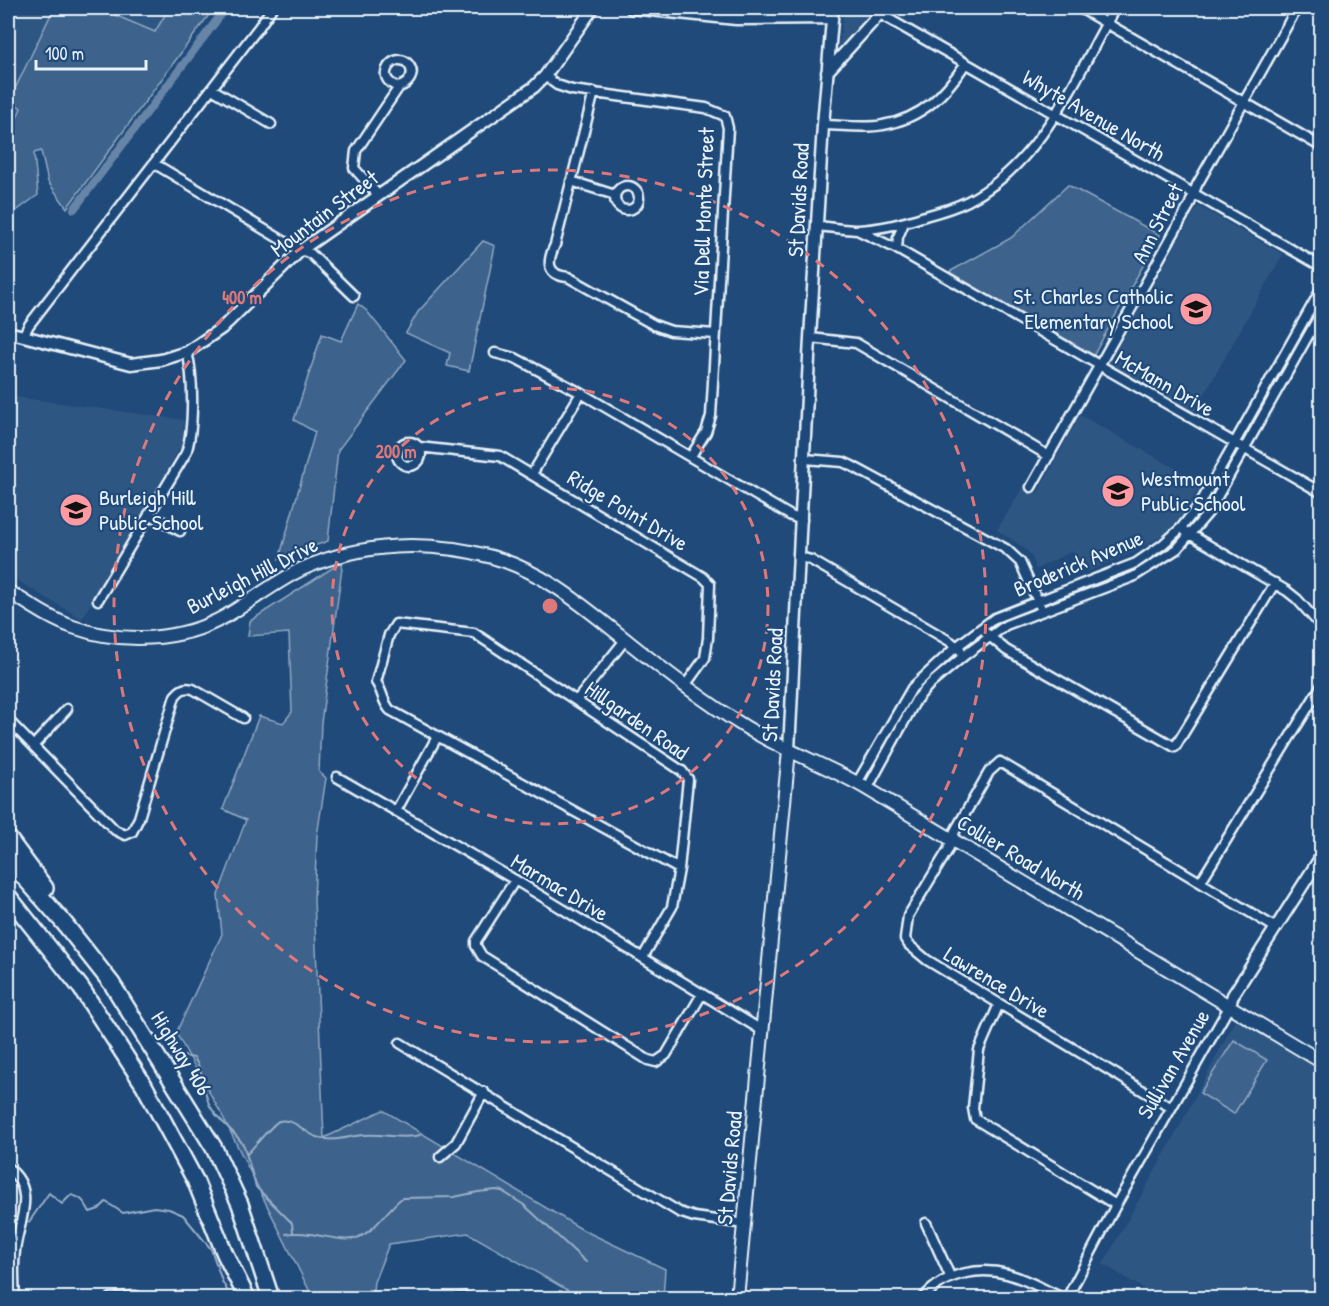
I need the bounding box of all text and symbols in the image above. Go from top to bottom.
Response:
scale bar [36,33,146,71]
text: 100 m [45,41,84,66]
street label: Whyte Avenue North [1017,62,1171,168]
street label: Via Dell Monte Street [685,126,721,297]
street label: St Davids Road [780,142,816,258]
street label: Mountain Street [264,162,384,264]
street label: Ann Street [1124,177,1190,269]
place label: St. Charles Catholic Elementary School [1013,281,1173,336]
text: 400 m [222,285,262,310]
school or university icon: St. Charles Catholic Elementary School [1178,291,1214,327]
street label: McMann Drive [1110,343,1220,424]
text: 200 m [376,439,416,464]
street label: Ridge Point Drive [562,462,694,558]
place label: Westmount Public School [1141,463,1245,518]
school or university icon: Westmount Public School [1100,473,1136,509]
place label: Burleigh Hill Public School [99,482,203,537]
school or university icon: Burleigh Hill Public School [58,492,94,528]
street label: Broderick Avenue [1009,522,1147,604]
street label: Burleigh Hill Drive [181,529,323,621]
centre of rings [540,596,560,616]
street label: St Davids Road [754,627,790,743]
street label: Hillgarden Road [579,673,695,767]
street label: Collier Road North [951,807,1091,907]
street label: Marmac Drive [506,846,615,928]
street label: Lawrence Drive [939,939,1055,1025]
street label: Sullivan Avenue [1130,1004,1216,1124]
street label: Highway 406 [144,1005,220,1101]
street label: St Davids Road [709,1110,749,1226]

